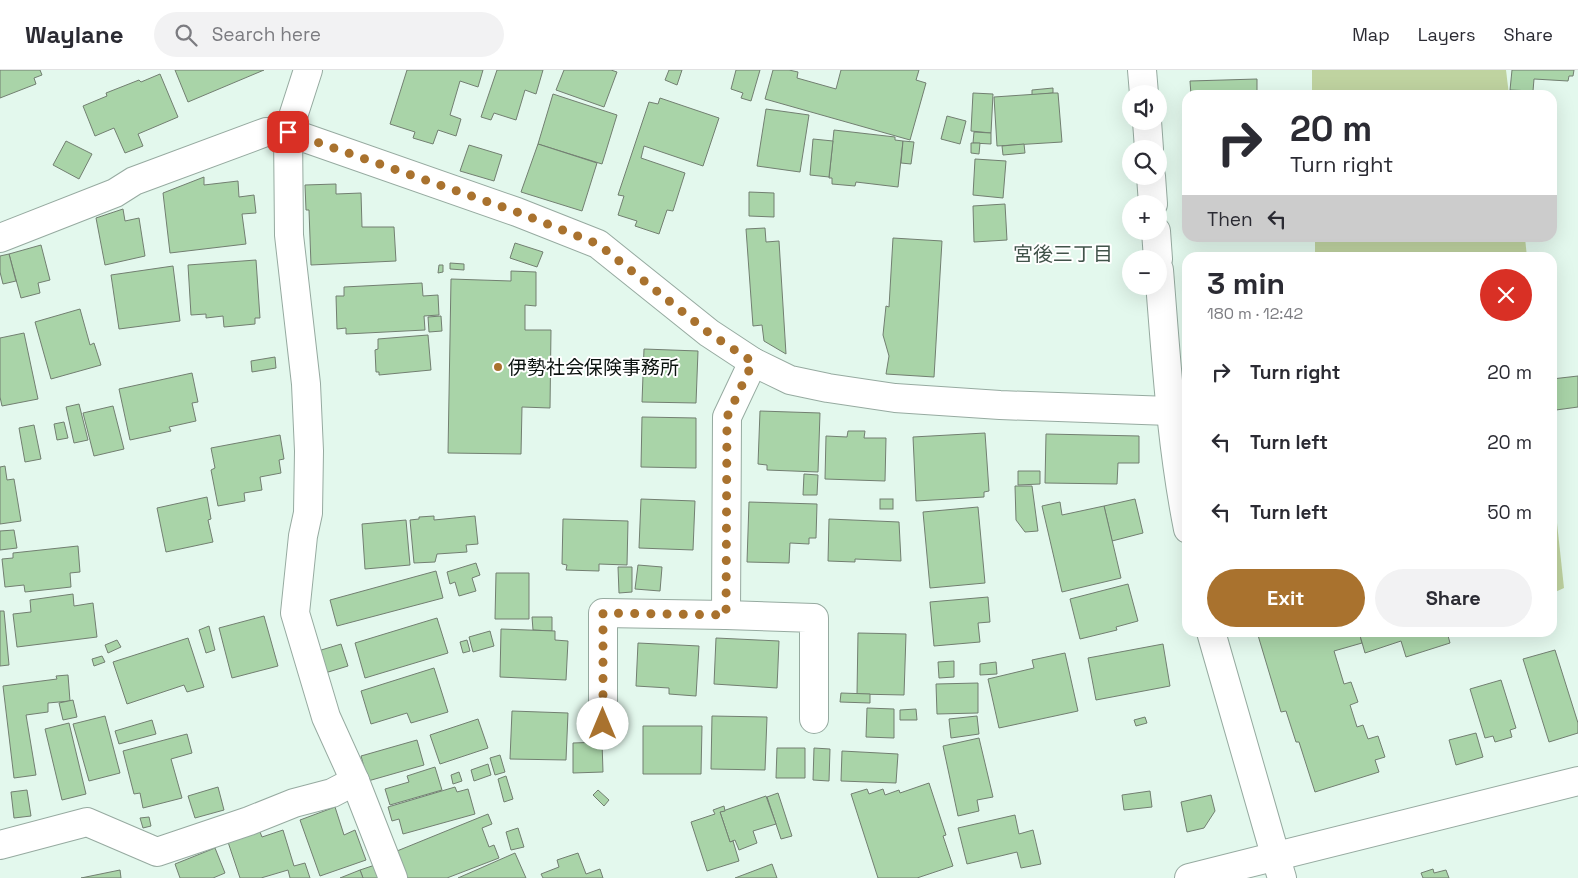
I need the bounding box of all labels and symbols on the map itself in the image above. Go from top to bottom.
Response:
pin [267,111,309,153]
district label: 宮後三丁目 [1013,241,1113,267]
place label: 伊勢社会保険事務所 [508,355,679,380]
marker: 伊勢社会保険事務所 [492,361,504,373]
position arrow [576,697,628,749]

